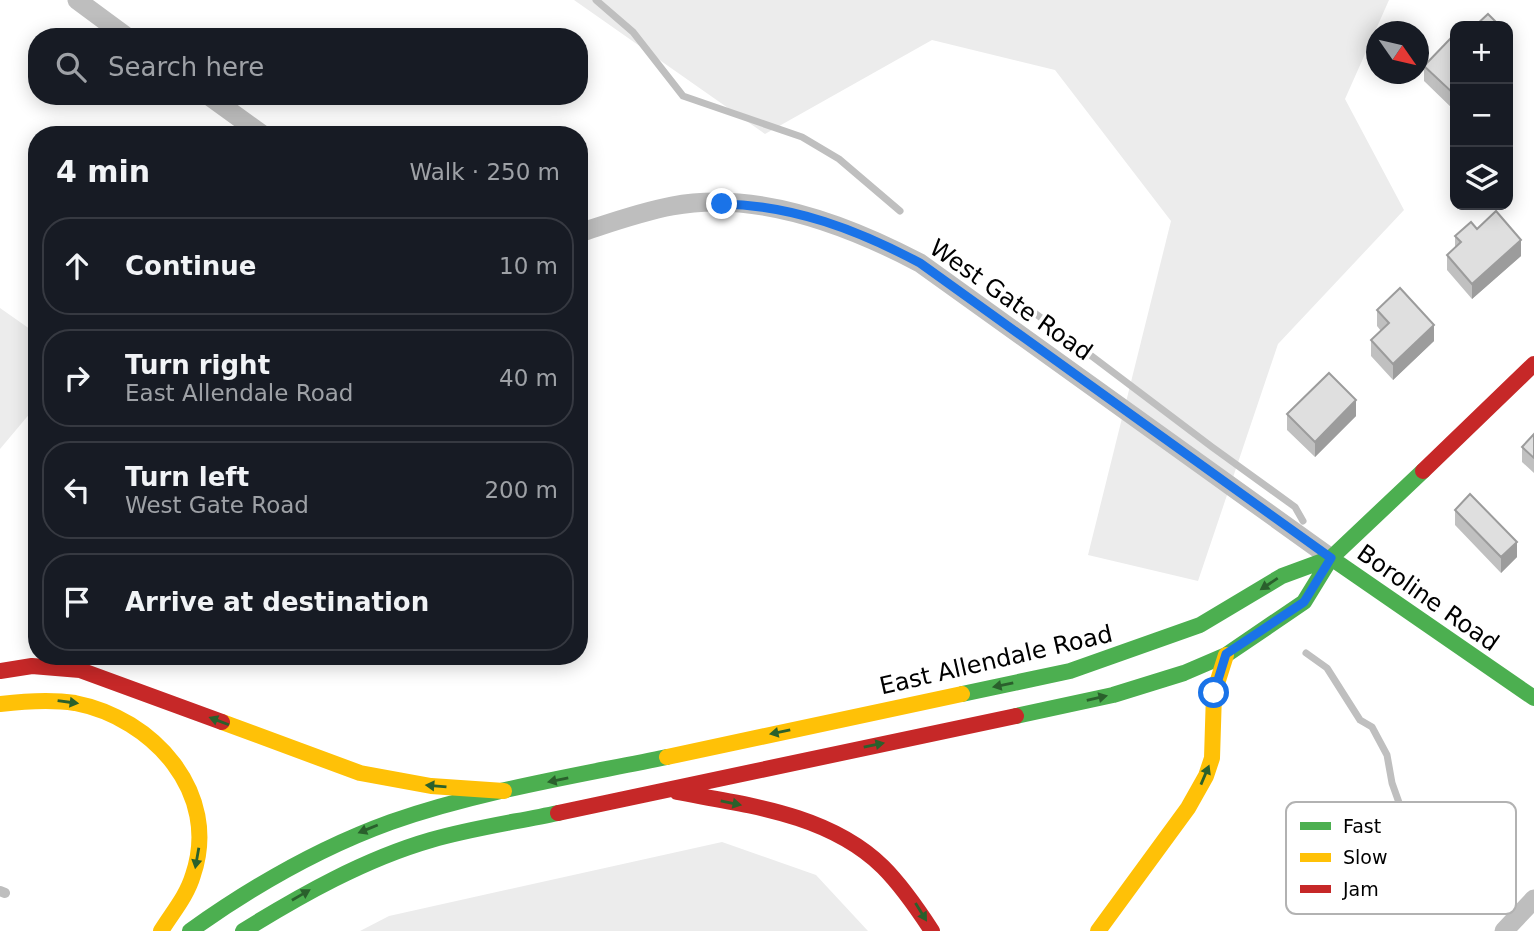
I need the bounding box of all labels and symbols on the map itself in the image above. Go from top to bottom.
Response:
north arrow [1366,21,1429,84]
route end [706,188,737,219]
street label: West Gate Road [924,233,1098,367]
street label: Boroline Road [1352,539,1504,657]
one-way arrow [1260,577,1278,591]
street label: East Allendale Road [877,620,1115,700]
route start [1198,677,1229,708]
one-way arrow [992,680,1014,691]
one-way arrow [1086,693,1108,704]
one-way arrow [57,697,79,708]
one-way arrow [209,715,230,726]
one-way arrow [769,727,791,738]
one-way arrow [863,740,885,751]
one-way arrow [1199,765,1211,785]
one-way arrow [547,774,569,785]
one-way arrow [425,780,447,791]
one-way arrow [720,797,742,808]
legend [1286,802,1516,914]
text: Fast [1343,815,1381,837]
one-way arrow [357,824,378,835]
text: Slow [1343,846,1388,868]
one-way arrow [191,847,202,869]
text: Jam [1342,878,1379,900]
one-way arrow [291,890,311,902]
one-way arrow [914,902,927,921]

